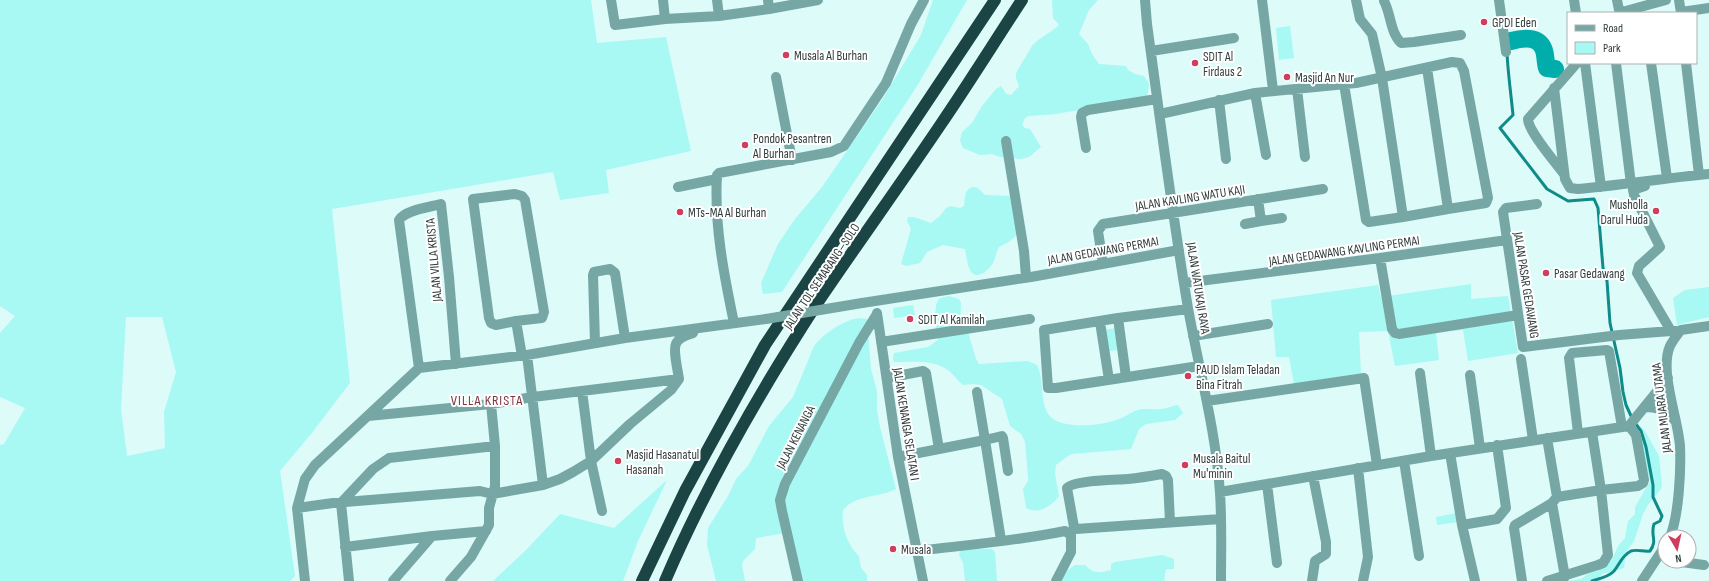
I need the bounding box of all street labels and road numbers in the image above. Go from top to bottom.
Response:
street label: JALAN KAVLING WATU KAJI [1133,181,1246,215]
street label: JALAN VILLA KRISTA [422,217,446,303]
street label: JALAN TOL SEMARANG–SOLO [780,220,863,334]
street label: JALAN PASAR GEDAWANG [1510,230,1542,340]
street label: JALAN GEDAWANG KAVLING PERMAI [1267,232,1421,270]
street label: JALAN GEDAWANG PERMAI [1045,233,1160,269]
street label: JALAN WATUKAJI RAYA [1183,240,1213,336]
street label: JALAN MUARA UTAMA [1648,361,1676,455]
street label: JALAN KENANGA SELATAN I [889,366,923,482]
street label: JALAN KENANGA [773,402,819,473]

